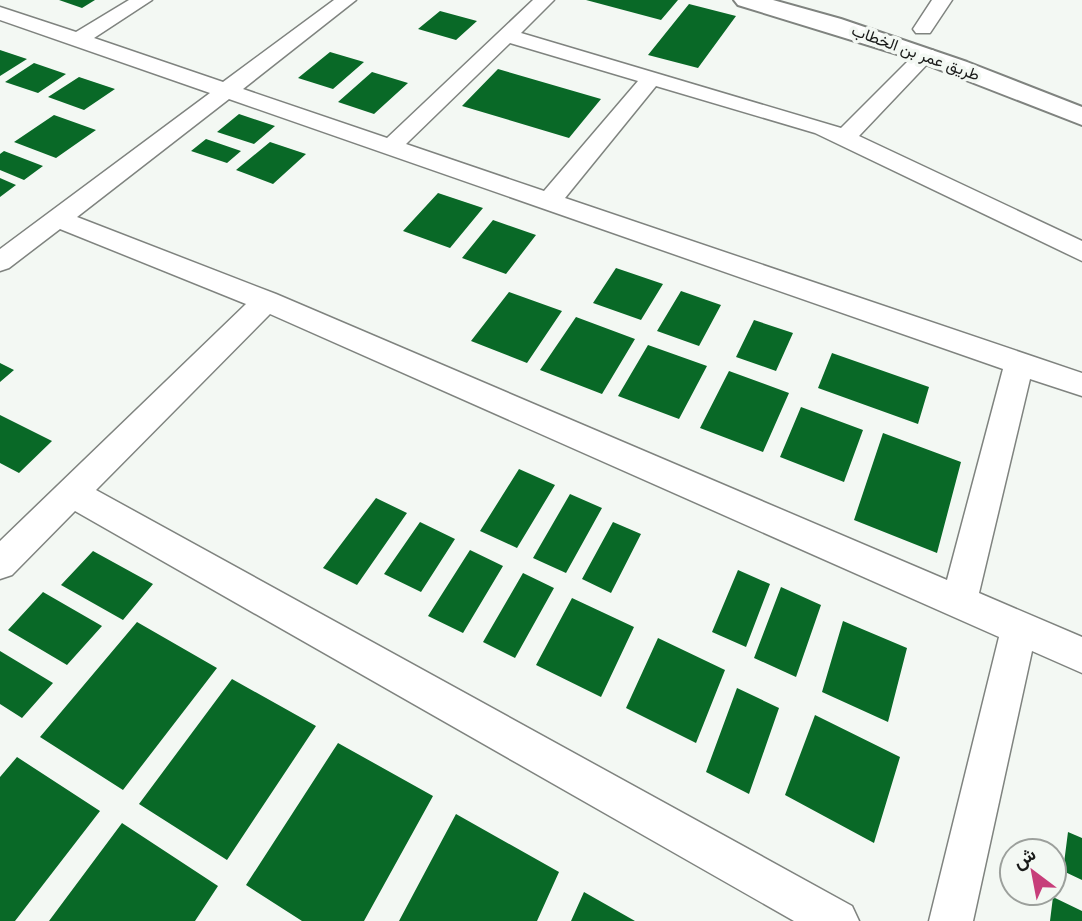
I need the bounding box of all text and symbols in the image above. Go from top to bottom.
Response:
street label: طريق عمر بن الخطاب [849,19,983,86]
north arrow [998,837,1068,907]
text: ش [1007,840,1041,876]

